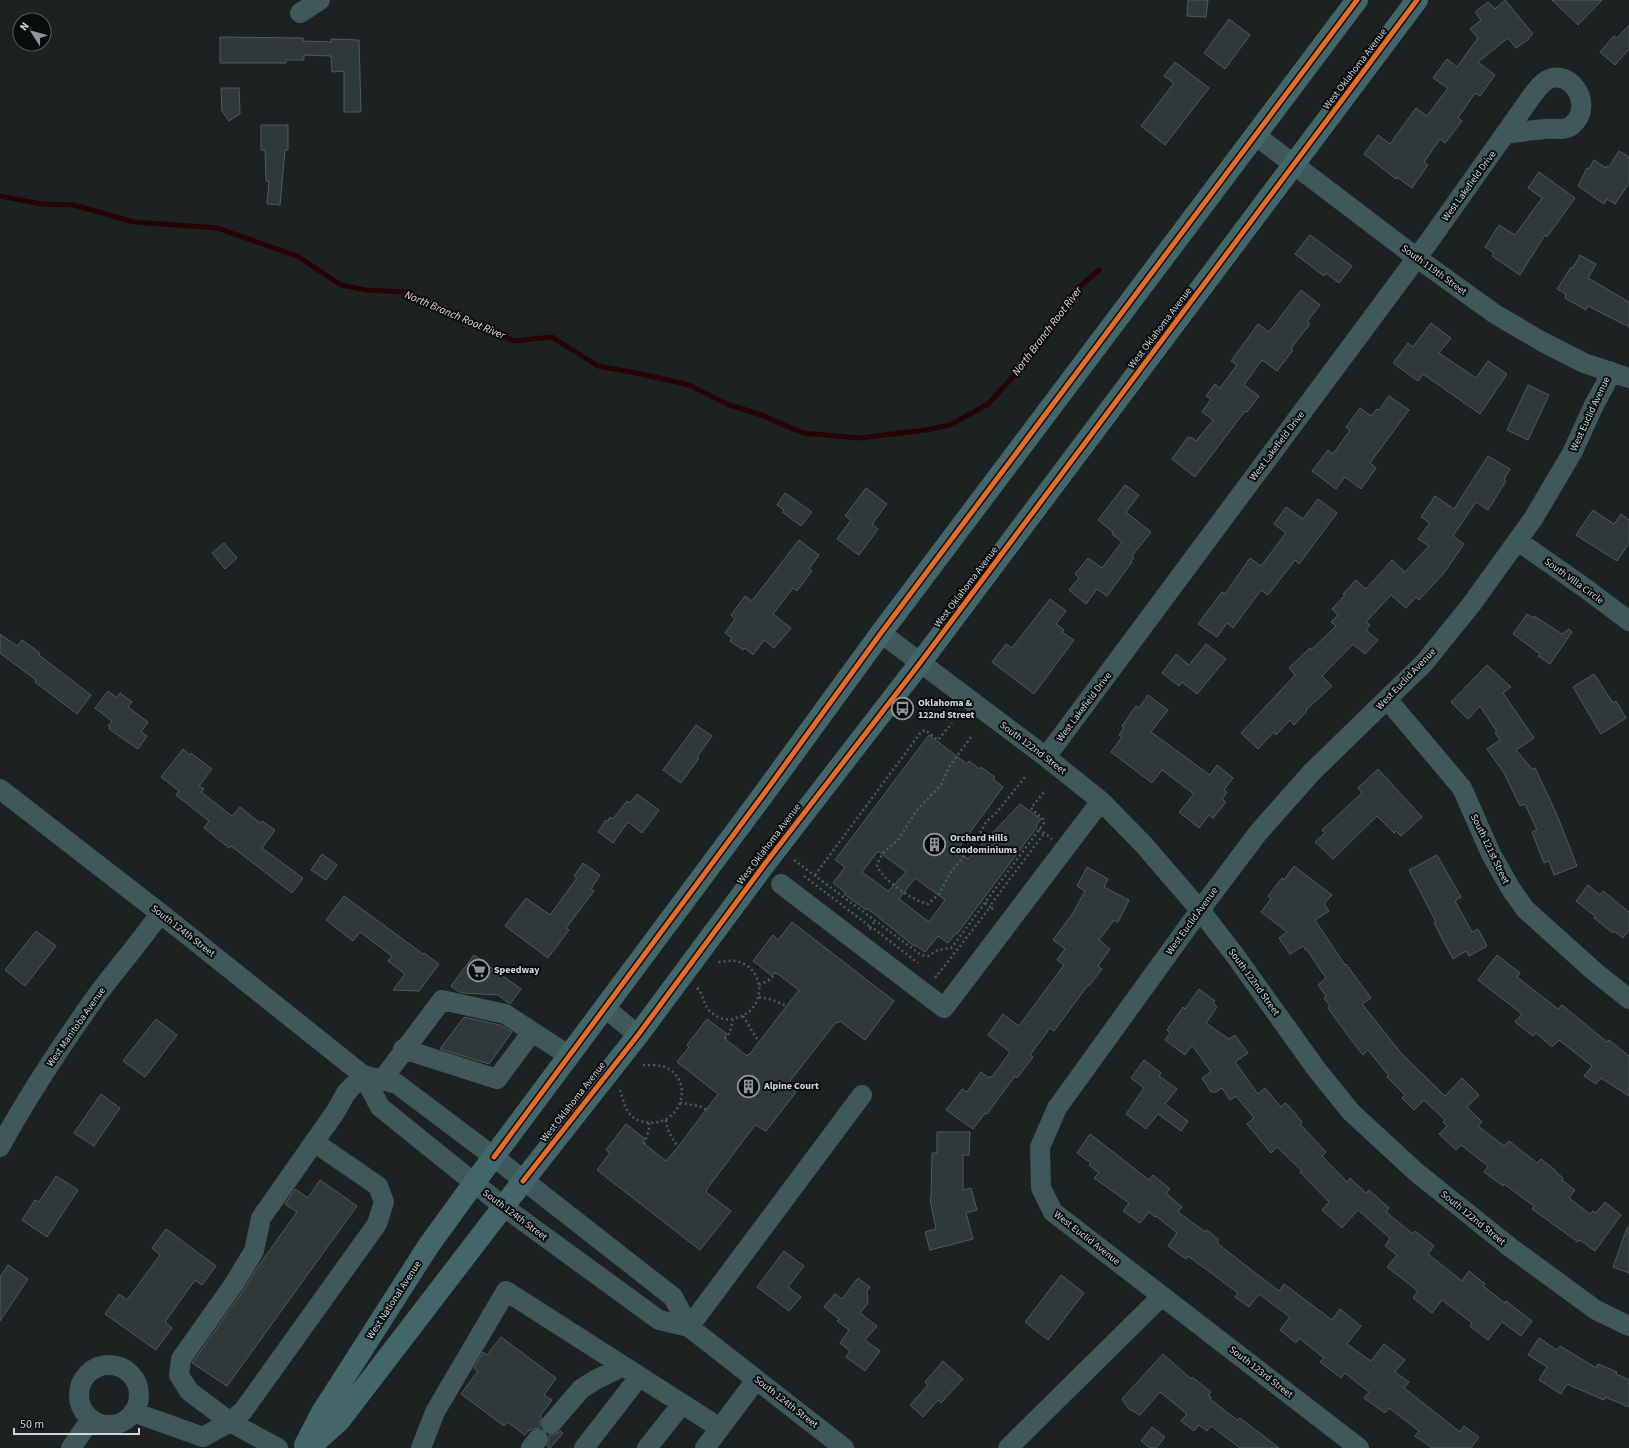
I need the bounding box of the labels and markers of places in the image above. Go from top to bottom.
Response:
bus stop icon: Oklahoma & 122nd Street [890,696,916,722]
place label: Oklahoma & 122nd Street [918,696,975,722]
building icon: Orchard Hills Condominiums [922,831,948,857]
place label: Orchard Hills Condominiums [950,831,1017,857]
supermarket icon: Speedway [466,957,492,983]
place label: Speedway [494,963,540,977]
building icon: Alpine Court [735,1073,761,1099]
place label: Alpine Court [763,1079,819,1093]

